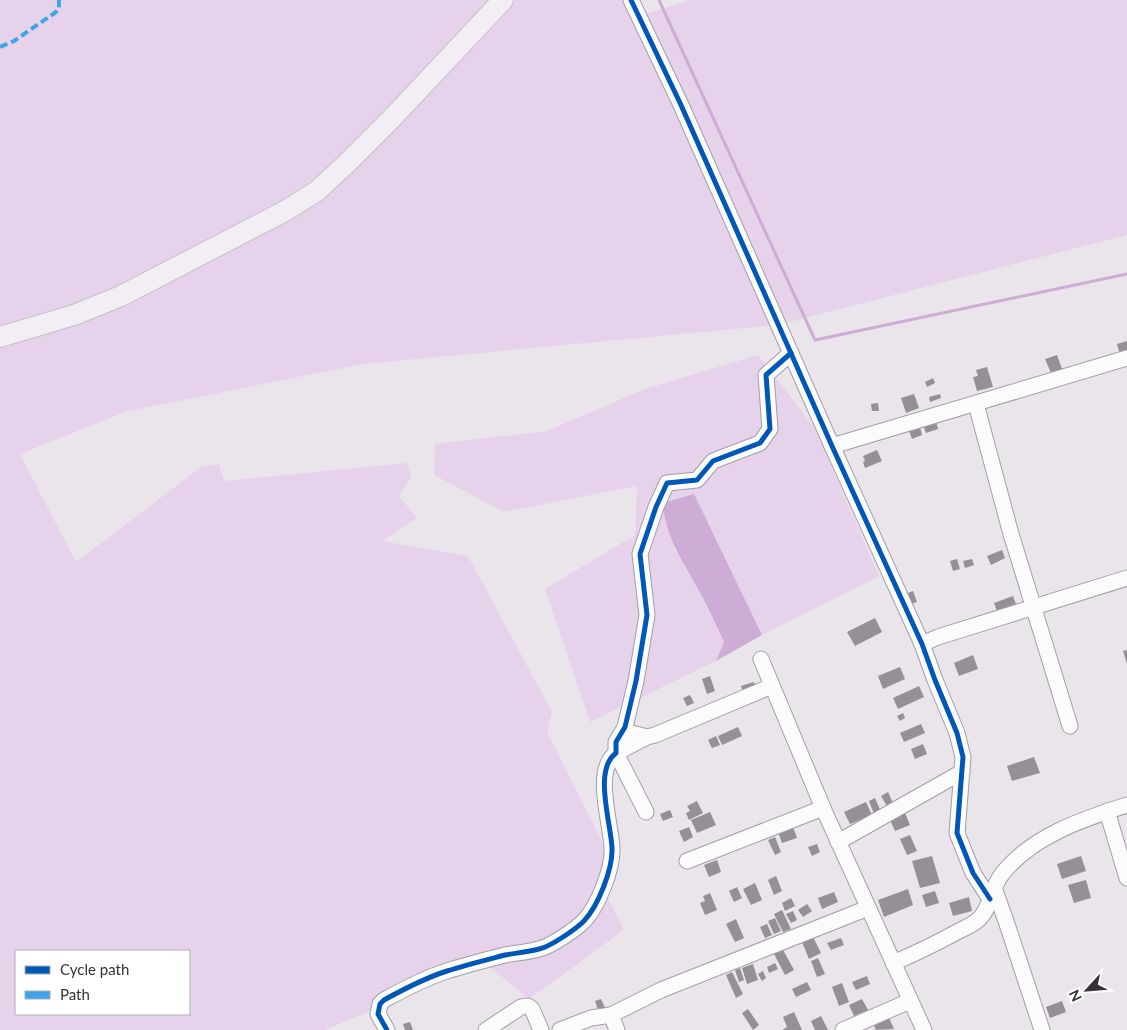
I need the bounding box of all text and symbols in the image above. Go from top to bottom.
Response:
legend [15,950,190,1015]
text: Cycle path [60,960,129,978]
north arrow [1062,965,1112,1015]
text: Path [60,985,90,1003]
text: N [1065,987,1085,1004]

